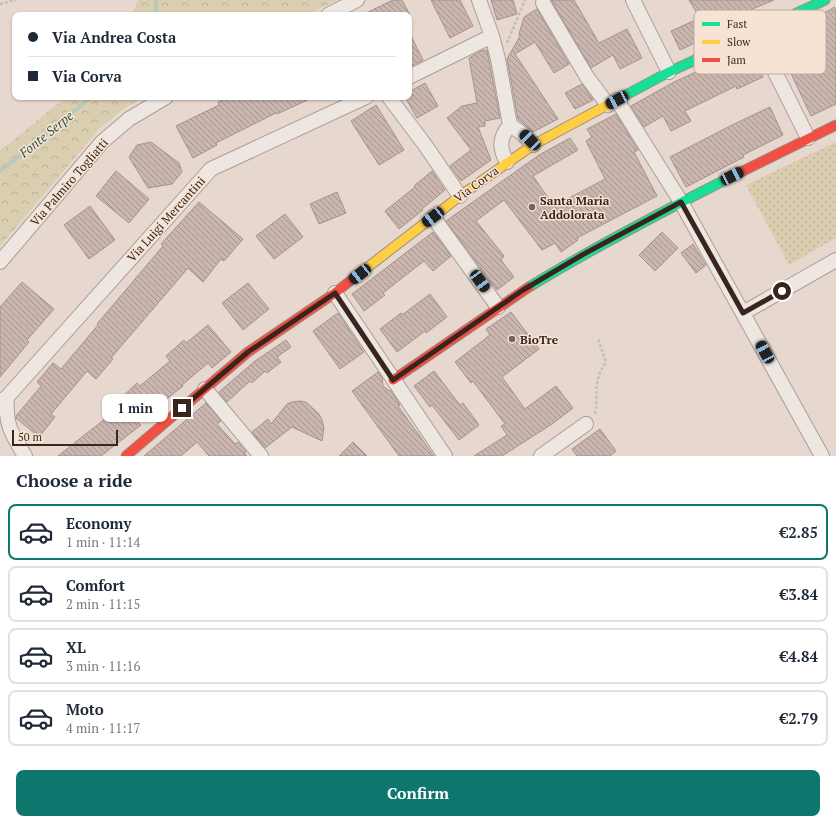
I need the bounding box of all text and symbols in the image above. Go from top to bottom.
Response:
legend [694,10,826,74]
text: Fast [727,17,747,31]
text: Via Andrea Costa [52,27,176,47]
text: Slow [727,35,751,49]
text: Jam [727,53,746,67]
text: Via Corva [52,66,122,86]
car [604,89,630,111]
water label: Fonte Serpe [14,107,77,162]
car [517,127,543,153]
street label: Via Palmiro Togliatti [27,135,111,229]
street label: Via Corva [451,163,501,205]
car [719,165,745,187]
street label: Via Luigi Mercantini [124,173,208,265]
place label: Santa Maria Addolorata [540,193,610,222]
marker: Santa Maria Addolorata [527,202,537,212]
car [420,205,446,229]
car [347,262,373,286]
car [468,268,492,294]
route start [773,282,791,300]
place label: BioTre [520,332,559,347]
marker: BioTre [507,334,517,344]
car [754,339,776,365]
callout: 1 min [102,394,168,422]
text: 1 min [117,399,153,417]
route end [173,399,191,417]
scale bar [12,428,118,447]
text: 50 m [18,430,42,444]
text: Choose a ride [16,468,132,492]
text: Economy [66,513,131,533]
icon: car [18,514,54,550]
text: €2.85 [780,522,818,542]
text: 1 min · 11:14 [66,533,140,551]
text: Comfort [66,575,125,595]
icon: car [18,576,54,612]
text: €3.84 [780,584,818,604]
text: 2 min · 11:15 [66,595,140,613]
text: XL [66,637,86,657]
icon: car [18,638,54,674]
text: €4.84 [780,646,818,666]
text: 3 min · 11:16 [66,657,140,675]
text: Moto [66,699,104,719]
icon: car [18,700,54,736]
text: €2.79 [780,708,818,728]
text: 4 min · 11:17 [66,719,140,737]
button: Confirm [16,770,820,816]

